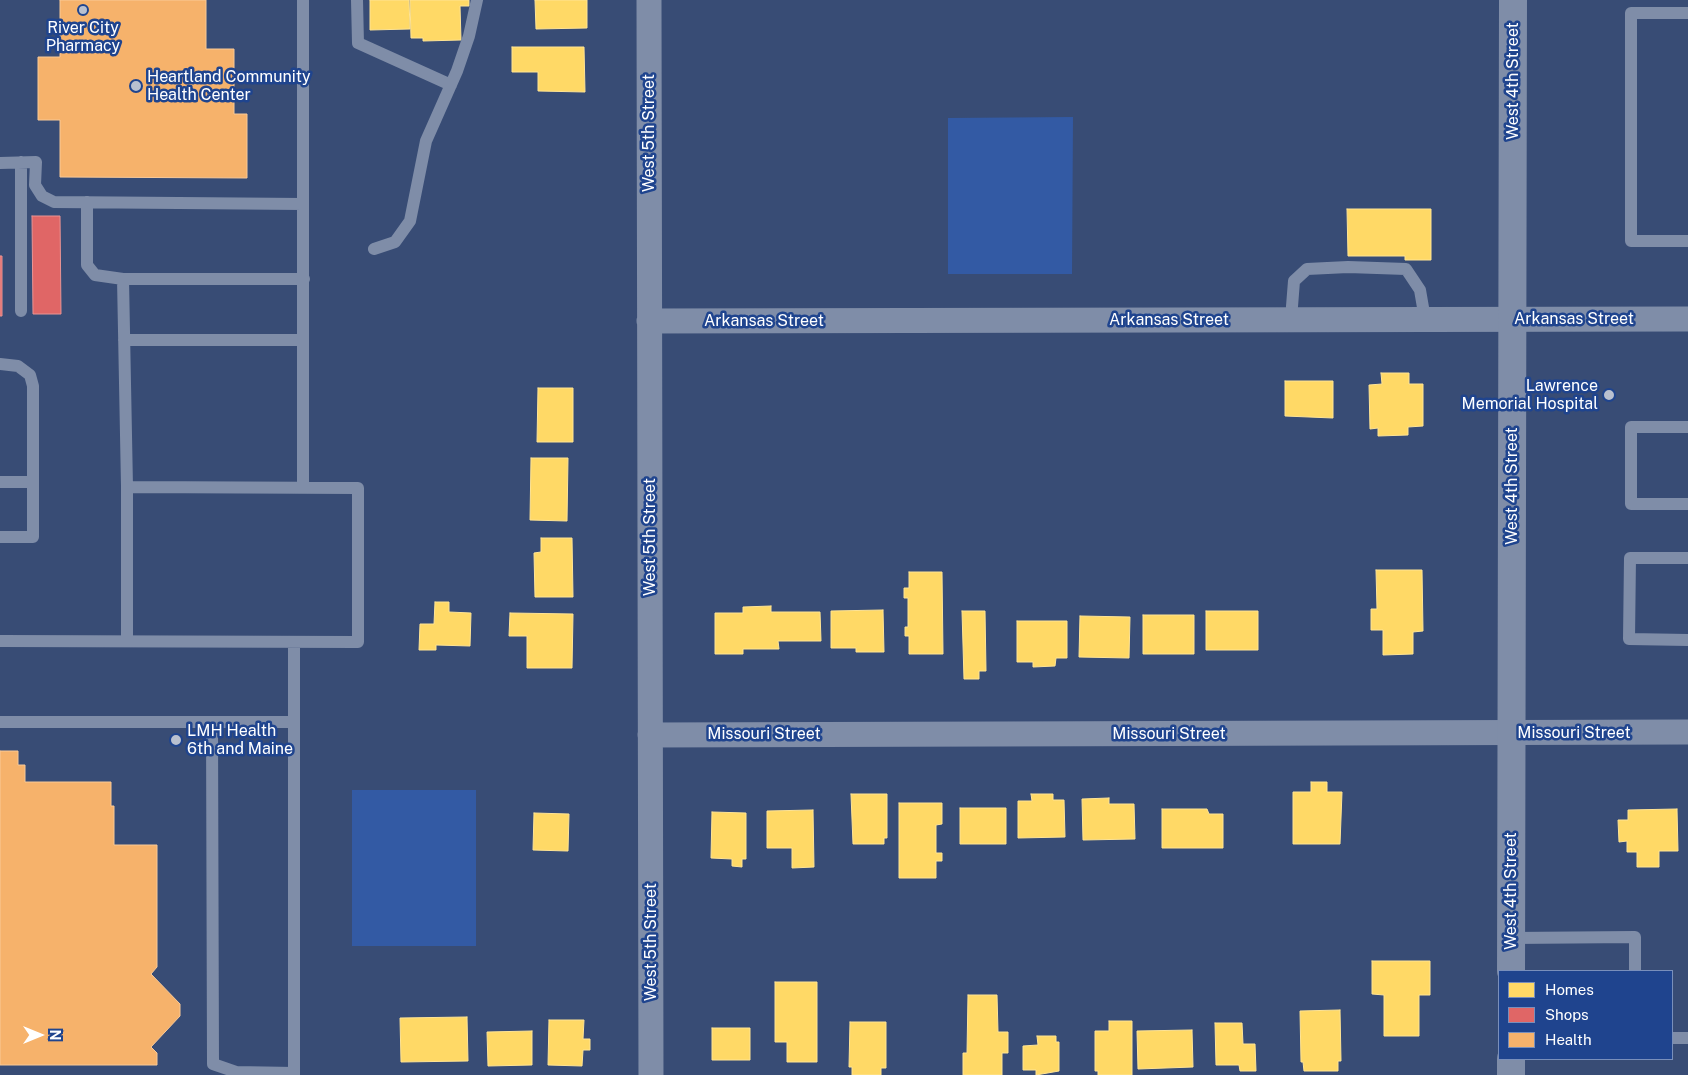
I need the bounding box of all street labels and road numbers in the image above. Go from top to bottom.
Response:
street label: West 4th Street [1503,22,1523,140]
street label: West 5th Street [639,74,659,192]
street label: Arkansas Street [1514,309,1634,329]
street label: Arkansas Street [1109,310,1229,330]
street label: Arkansas Street [704,311,824,331]
street label: West 4th Street [1502,427,1522,545]
street label: West 5th Street [640,478,660,596]
street label: Missouri Street [1517,723,1631,743]
street label: Missouri Street [707,724,821,744]
street label: Missouri Street [1112,724,1226,744]
street label: West 4th Street [1501,832,1521,950]
street label: West 5th Street [641,883,661,1001]

